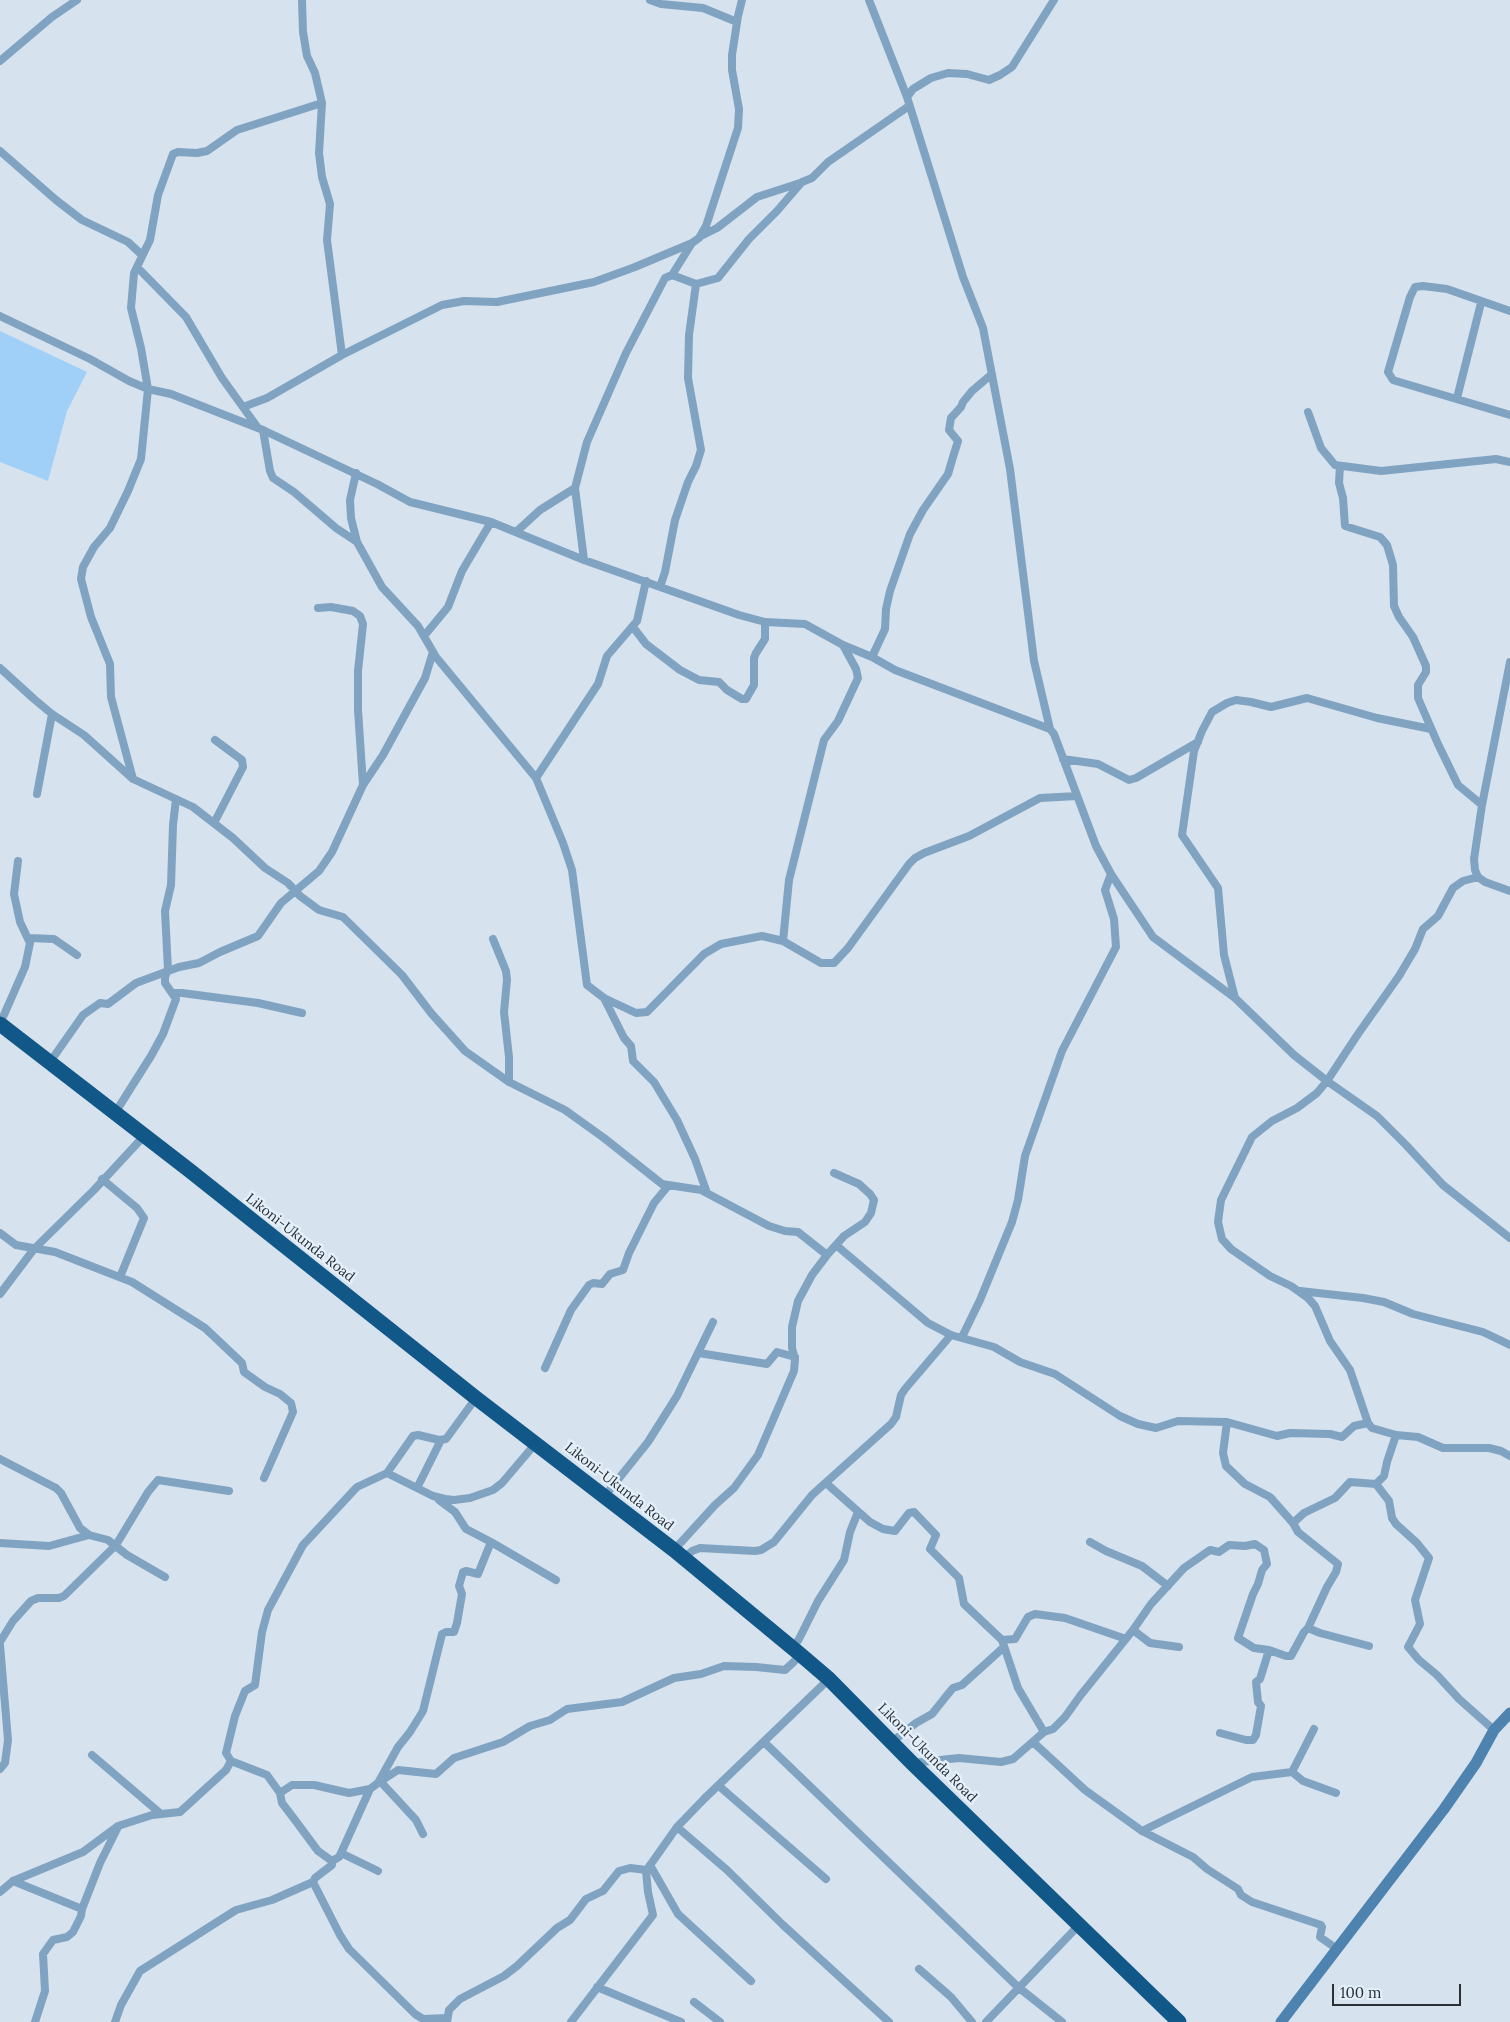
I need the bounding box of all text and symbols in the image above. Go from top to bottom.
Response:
street label: Likoni-Ukunda Road [242,1190,358,1286]
street label: Likoni-Ukunda Road [561,1439,677,1535]
street label: Likoni-Ukunda Road [874,1700,980,1806]
scale bar [1335,1974,1464,2006]
text: 100 m [1340,1983,1381,2002]

